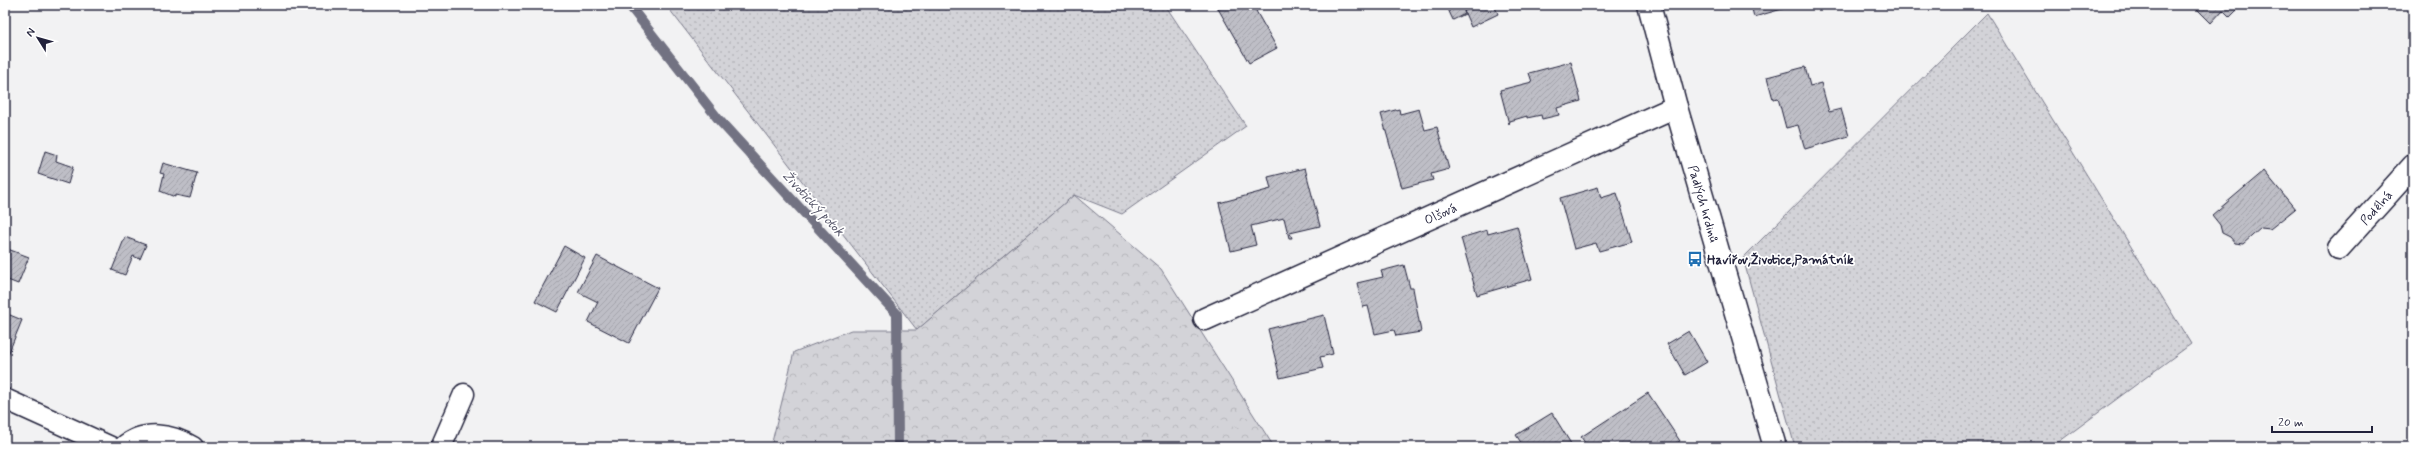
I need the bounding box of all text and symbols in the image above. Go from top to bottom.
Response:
north arrow [18,18,58,58]
text: N [23,25,39,40]
street label: Padlých hrdinů [1683,163,1722,245]
water label: Životický potok [778,167,848,240]
street label: Podélná [2357,187,2397,229]
street label: Olšová [1422,200,1460,229]
bus stop icon: Havířov,Životice,Památník [1686,250,1704,268]
place label: Havířov,Životice,Památník [1707,252,1854,269]
scale bar [2272,408,2372,434]
text: 20 m [2278,415,2304,431]

